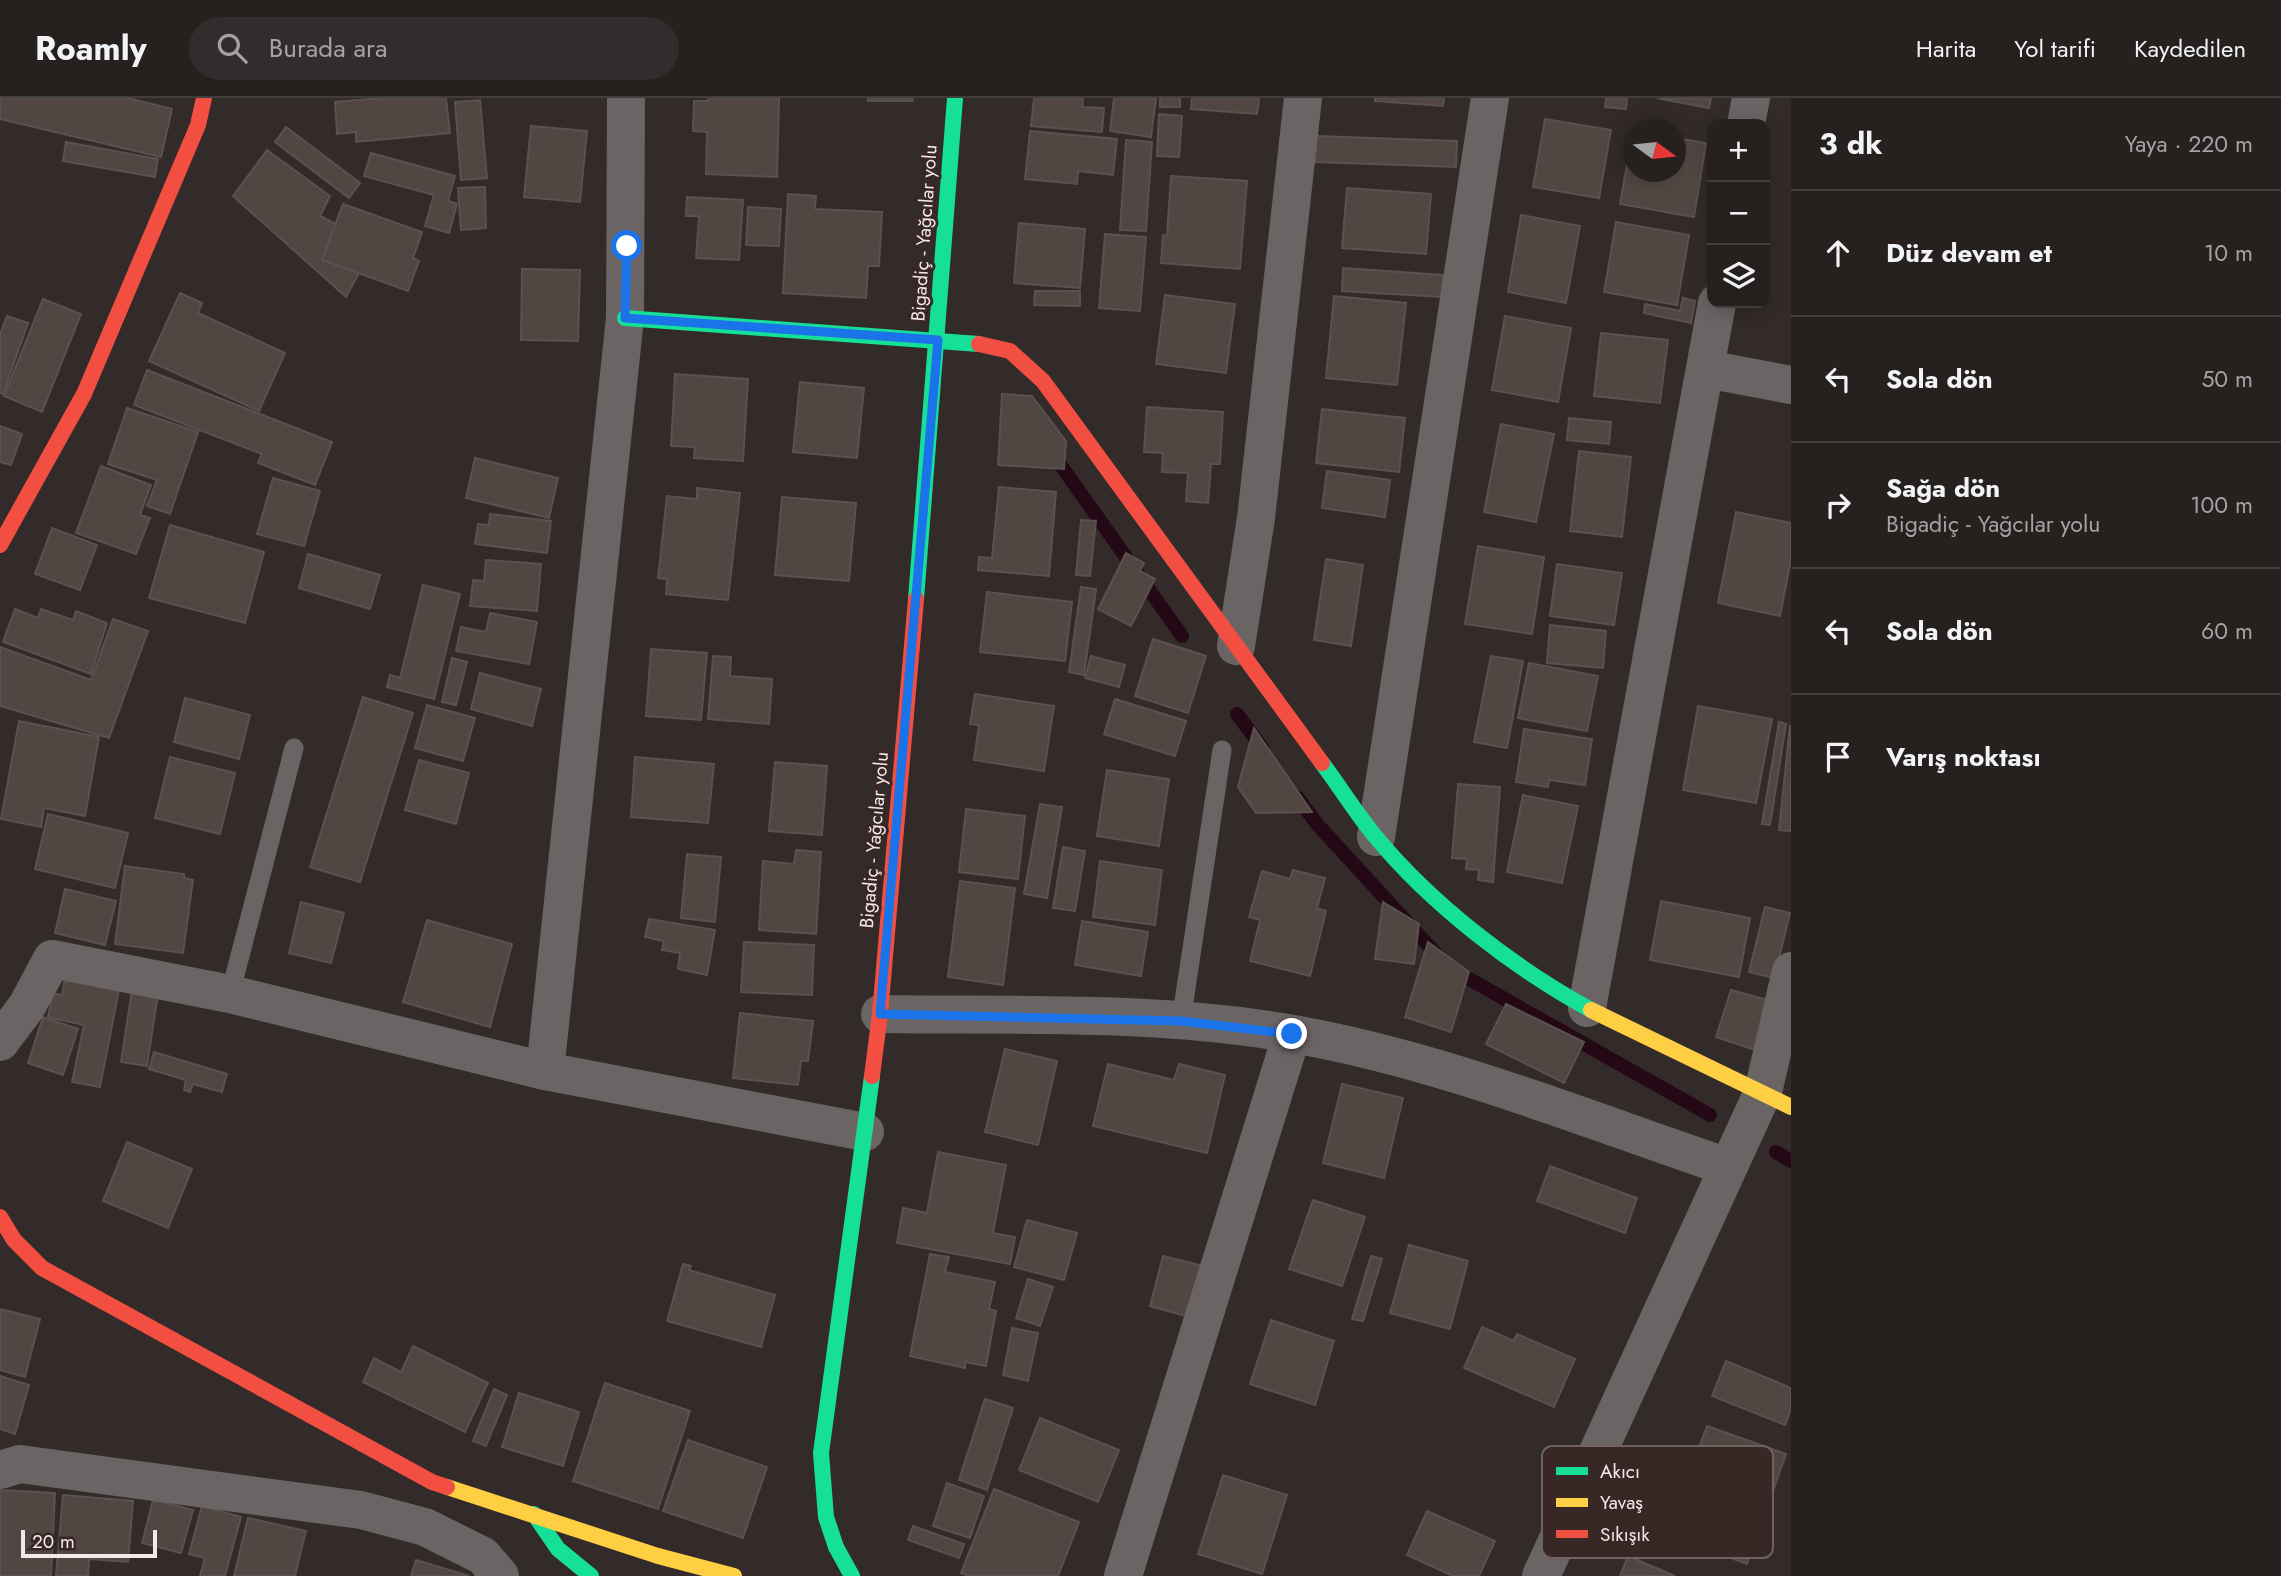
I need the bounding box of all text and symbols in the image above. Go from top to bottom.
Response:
search box [189,17,679,80]
text: Roamly [35,25,147,72]
icon: search [213,29,251,67]
text: Burada ara [269,29,387,67]
text: Harita [1916,31,1976,66]
text: Yol tarifi [2014,31,2096,66]
text: Kaydedilen [2134,31,2246,66]
north arrow [1623,119,1686,182]
map controls [1707,119,1770,308]
button: + [1707,119,1770,182]
text: 3 dk [1819,122,1882,165]
text: Yaya · 220 m [2125,127,2253,161]
street label: Bigadiç - Yağcılar yolu [904,144,944,322]
button: − [1707,182,1770,245]
route start [611,230,642,261]
icon: ahead [1819,234,1857,272]
text: Düz devam et [1886,234,2052,272]
text: 10 m [2204,236,2253,270]
button: layers [1707,245,1770,308]
icon: left [1819,360,1857,398]
text: Sola dön [1886,360,1993,398]
text: 50 m [2201,362,2253,396]
text: Sağa dön [1886,469,2000,507]
icon: right [1819,486,1857,524]
text: 100 m [2190,488,2253,522]
text: Bigadiç - Yağcılar yolu [1886,507,2100,541]
icon: left [1819,612,1857,650]
text: Sola dön [1886,612,1993,650]
text: 60 m [2201,614,2253,648]
icon: arrive [1819,738,1857,776]
text: Varış noktası [1886,738,2041,776]
street label: Bigadiç - Yağcılar yolu [853,751,895,929]
route end [1276,1018,1307,1049]
legend [1542,1446,1773,1558]
text: Akıcı [1600,1458,1640,1485]
text: Yavaş [1600,1489,1643,1516]
text: Sıkışık [1600,1521,1650,1548]
scale bar [21,1527,158,1559]
text: 20 m [32,1528,75,1555]

